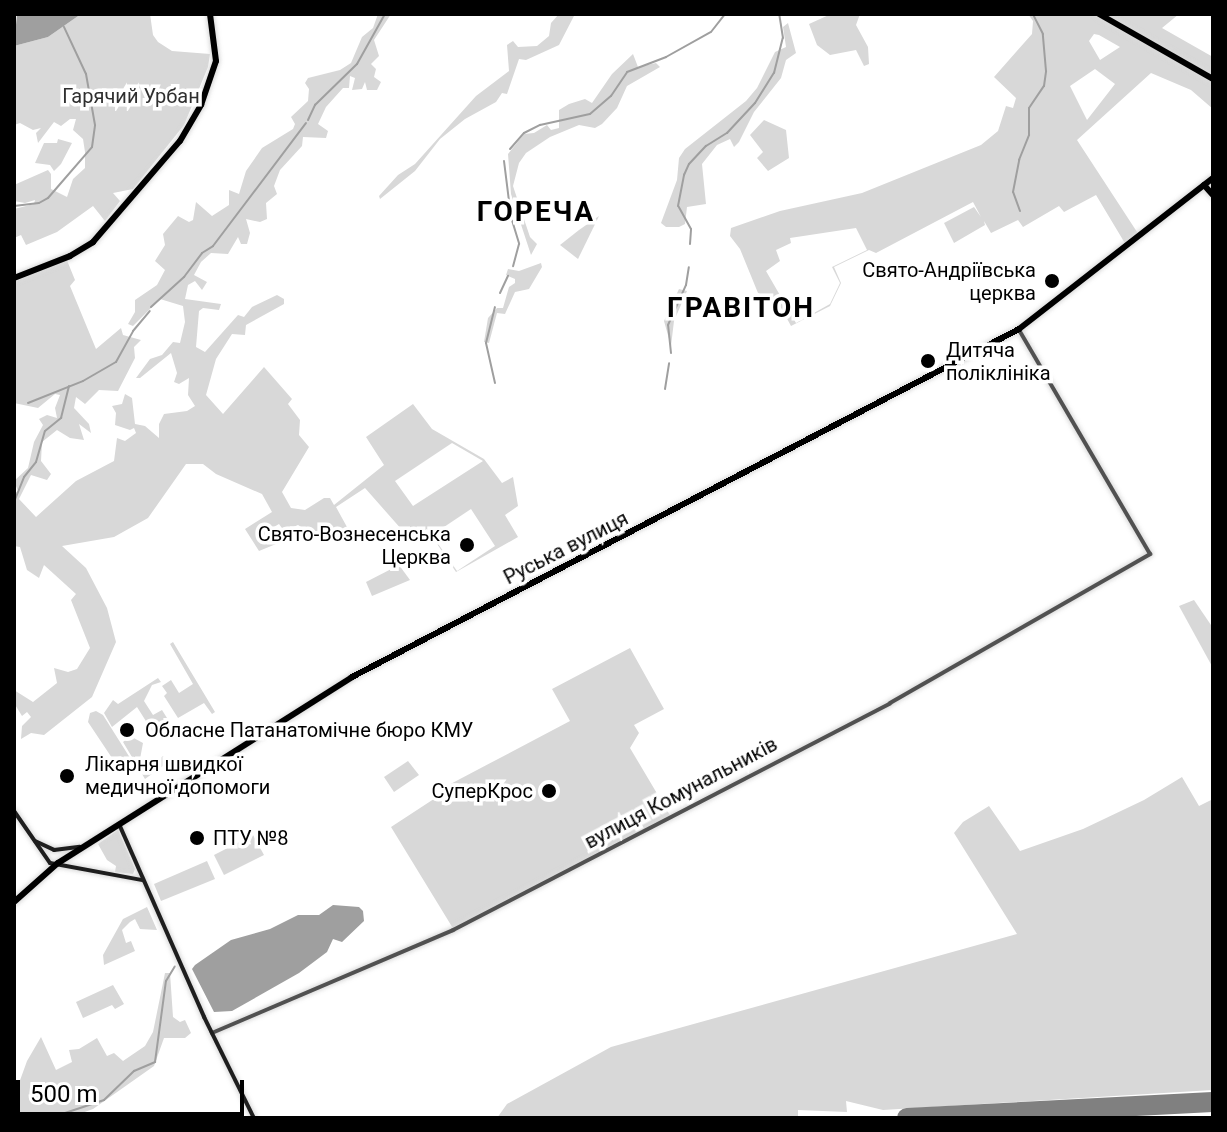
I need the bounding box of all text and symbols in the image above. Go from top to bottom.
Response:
park label: Гарячий Урбан [62,84,200,108]
district label: ГОРЕЧА [477,195,595,229]
place label: Свято-Андріївська церква [862,258,1036,305]
marker: Свято-Андріївська церква [1043,272,1061,290]
district label: ГРАВІТОН [667,291,815,325]
place label: Дитяча поліклініка [946,338,1051,385]
marker: Дитяча поліклініка [917,350,939,372]
street label: Руська вулиця [500,506,632,590]
place label: Свято-Вознесенська Церква [258,522,451,569]
marker: Свято-Вознесенська Церква [458,536,476,554]
place label: Обласне Патанатомічне бюро КМУ [145,718,473,742]
marker: Обласне Патанатомічне бюро КМУ [116,719,138,741]
street label: вулиця Комунальників [581,732,781,854]
place label: Лікарня швидкої медичної допомоги [85,752,270,799]
marker: Лікарня швидкої медичної допомоги [56,765,78,787]
place label: СуперКрос [431,779,533,803]
marker: СуперКрос [540,782,558,800]
place label: ПТУ №8 [213,826,289,850]
marker: ПТУ №8 [188,829,206,847]
scale bar [20,1064,248,1114]
text: 500 m [30,1080,97,1108]

